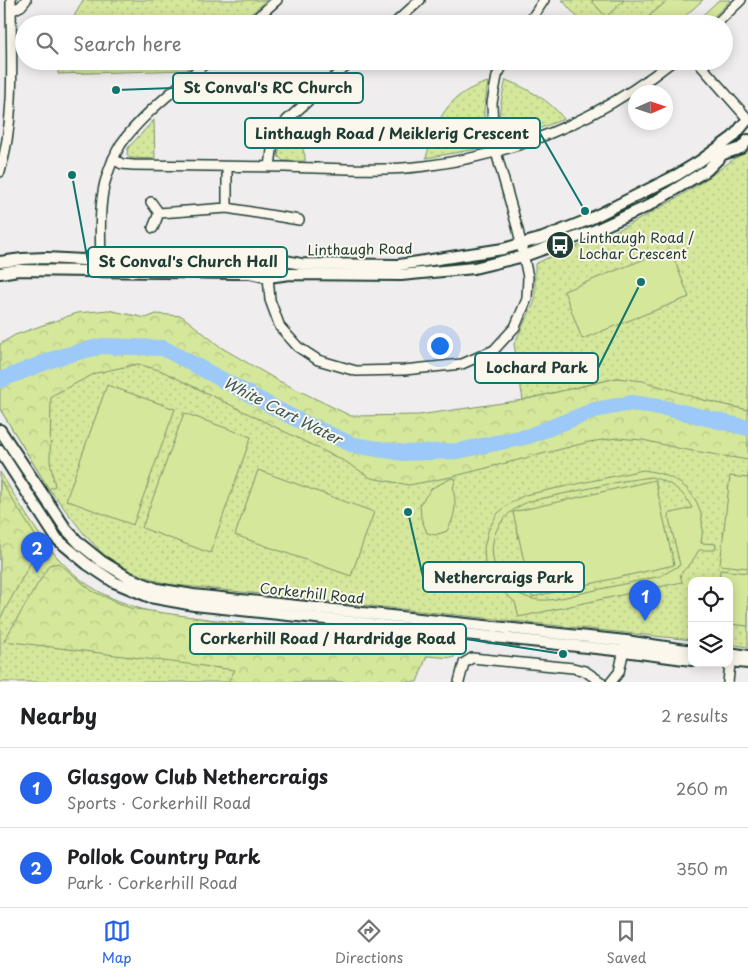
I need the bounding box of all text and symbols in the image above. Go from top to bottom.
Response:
search box [15,15,733,70]
icon: search [33,29,61,57]
text: Search here [73,29,182,57]
callout: St Conval's RC Church [173,73,363,103]
text: St Conval's RC Church [183,75,353,98]
north arrow [628,85,673,130]
callout: Linthaugh Road / Meiklerig Crescent [245,118,540,148]
text: Linthaugh Road / Meiklerig Crescent [255,121,529,144]
place label: Linthaugh Road / Lochar Crescent [579,227,694,264]
bus stop icon: Linthaugh Road / Lochar Crescent [545,230,575,260]
street label: Linthaugh Road [307,238,413,260]
callout: St Conval's Church Hall [88,247,287,277]
text: St Conval's Church Hall [98,249,278,272]
your location [427,333,453,359]
callout: Lochard Park [475,353,598,383]
text: Lochard Park [486,355,588,378]
water label: White Cart Water [220,370,348,451]
pin: 2 [21,532,53,573]
callout: Nethercraigs Park [423,562,584,592]
text: Nethercraigs Park [434,565,574,588]
street label: Corkerhill Road [259,577,365,609]
map controls [688,577,733,667]
button: locate [688,577,733,622]
pin: 1 [629,580,661,621]
button: layers [688,622,733,667]
callout: Corkerhill Road / Hardridge Road [190,624,466,654]
text: Corkerhill Road / Hardridge Road [200,626,456,649]
text: Nearby [20,699,97,731]
text: 2 results [661,703,728,727]
text: Glasgow Club Nethercraigs [67,762,328,790]
text: 1 [32,776,40,800]
text: 260 m [676,776,728,800]
text: Sports · Corkerhill Road [67,790,251,814]
text: Pollok Country Park [67,842,260,870]
text: 2 [30,856,42,880]
text: 350 m [676,856,728,880]
text: Park · Corkerhill Road [67,870,238,894]
tab: Map [102,917,132,968]
tab: Directions [335,917,403,968]
tab: Saved [607,917,646,968]

